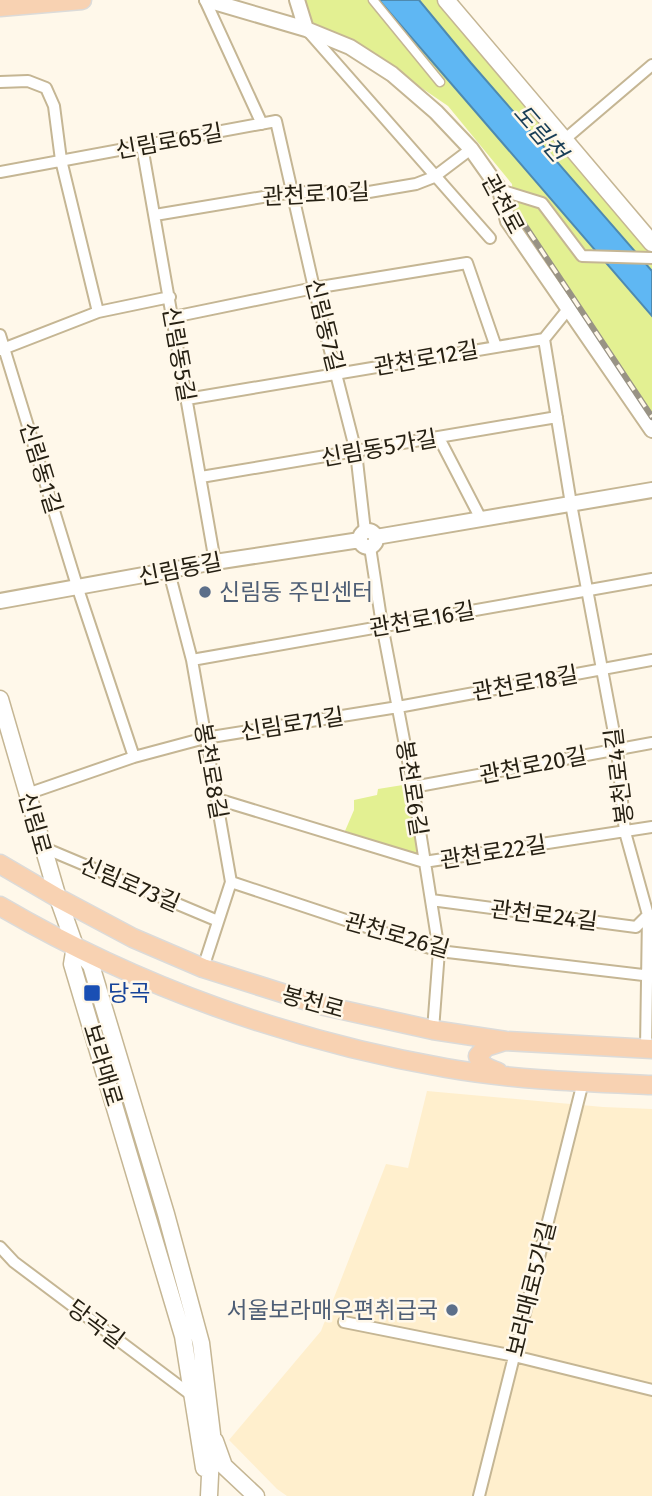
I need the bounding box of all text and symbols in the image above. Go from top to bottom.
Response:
water label: 도림천 [508,99,574,169]
street label: 신림로65길 [113,118,225,164]
street label: 관천로 [476,169,530,239]
street label: 관천로10길 [262,177,370,211]
street label: 신림동7길 [300,276,350,374]
street label: 신림동5길 [157,304,201,404]
street label: 관천로12길 [371,335,481,381]
street label: 신림동1길 [14,419,68,517]
street label: 신림동5가길 [319,424,439,472]
street label: 신림동길 [136,547,224,591]
place label: 신림동 주민센터 [219,578,373,606]
marker: 신림동 주민센터 [197,584,213,600]
street label: 관천로16길 [367,596,477,642]
street label: 관천로18길 [470,660,580,706]
street label: 신림로71길 [238,702,346,746]
street label: 봉천로8길 [189,721,233,821]
street label: 봉천로4길 [599,726,639,826]
street label: 봉천로6길 [391,738,433,838]
street label: 관천로20길 [477,741,589,789]
street label: 신림로 [13,789,57,857]
street label: 관천로22길 [438,830,548,874]
street label: 신림로73길 [76,850,184,918]
street label: 관천로24길 [489,895,599,935]
street label: 관천로26길 [341,907,453,963]
place label: 당곡 [108,979,150,1007]
street label: 봉천로 [279,980,347,1024]
marker: 당곡 [82,983,102,1003]
street label: 보라매로 [77,1020,129,1110]
street label: 보라매로5가길 [501,1218,561,1360]
street label: 당곡길 [62,1294,130,1354]
place label: 서울보라매우편취급국 [226,1296,438,1324]
marker: 서울보라매우편취급국 [444,1302,460,1318]

